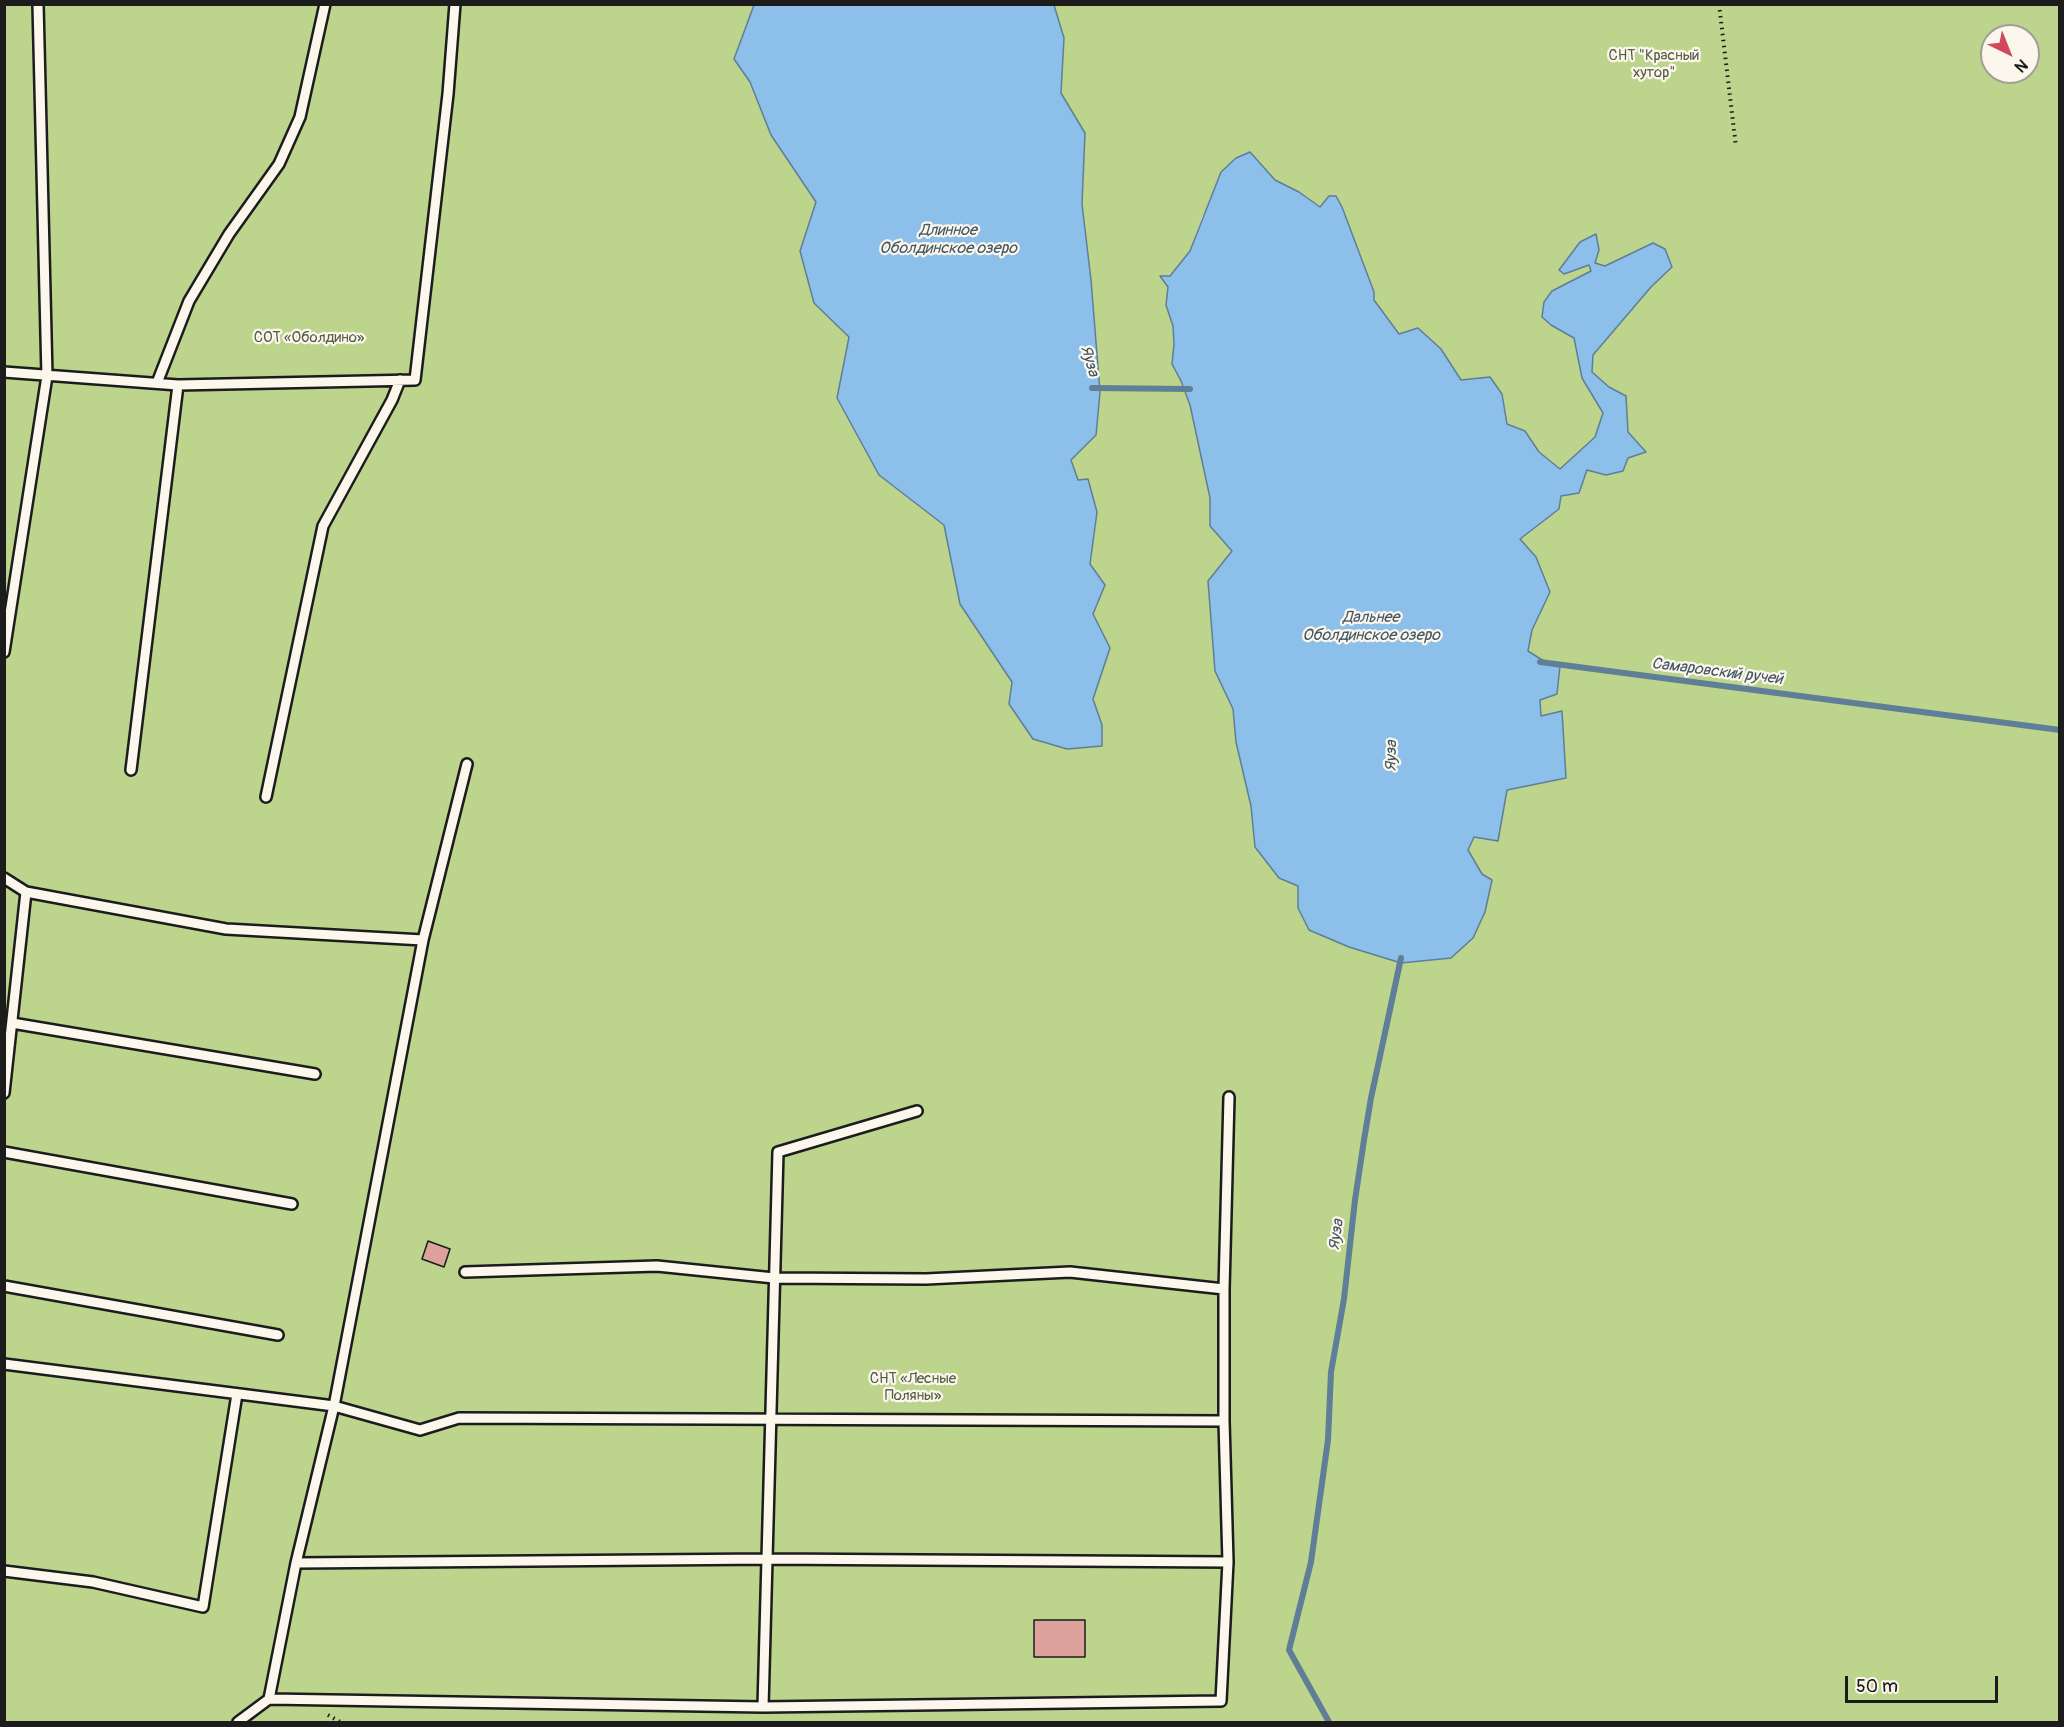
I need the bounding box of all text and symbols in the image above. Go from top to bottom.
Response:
north arrow [1980,24,2040,84]
park label: СНТ "Красный хутор" [1608,47,1700,82]
text: N [2010,55,2032,77]
water label: Длинное Оболдинское озеро [879,221,1017,259]
park label: СОТ «Оболдино» [254,329,364,347]
water label: Яуза [1075,343,1103,379]
water label: Дальнее Оболдинское озеро [1302,608,1440,646]
water label: Самаровский ручей [1650,654,1784,690]
water label: Яуза [1382,740,1402,772]
water label: Яуза [1325,1218,1349,1252]
park label: СНТ «Лесные Поляны» [870,1370,956,1405]
scale bar [1848,1664,2001,1702]
text: 50 m [1856,1675,1898,1698]

